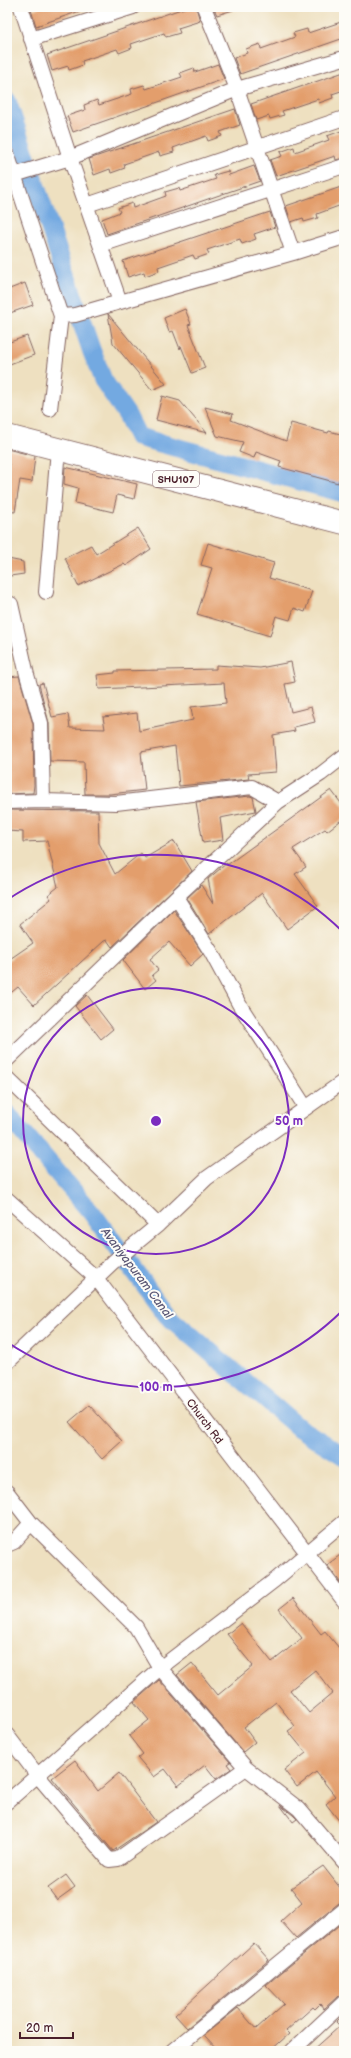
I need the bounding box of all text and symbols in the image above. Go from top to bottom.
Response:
road number: SHU107 [153,471,199,487]
centre of rings [149,1114,163,1128]
text: 50 m [275,1114,303,1129]
water label: Avaniyapuram Canal [97,1224,176,1323]
text: 100 m [139,1380,173,1395]
street label: Church Rd [184,1396,226,1446]
scale bar [20,2014,73,2040]
text: 20 m [26,2021,53,2036]

